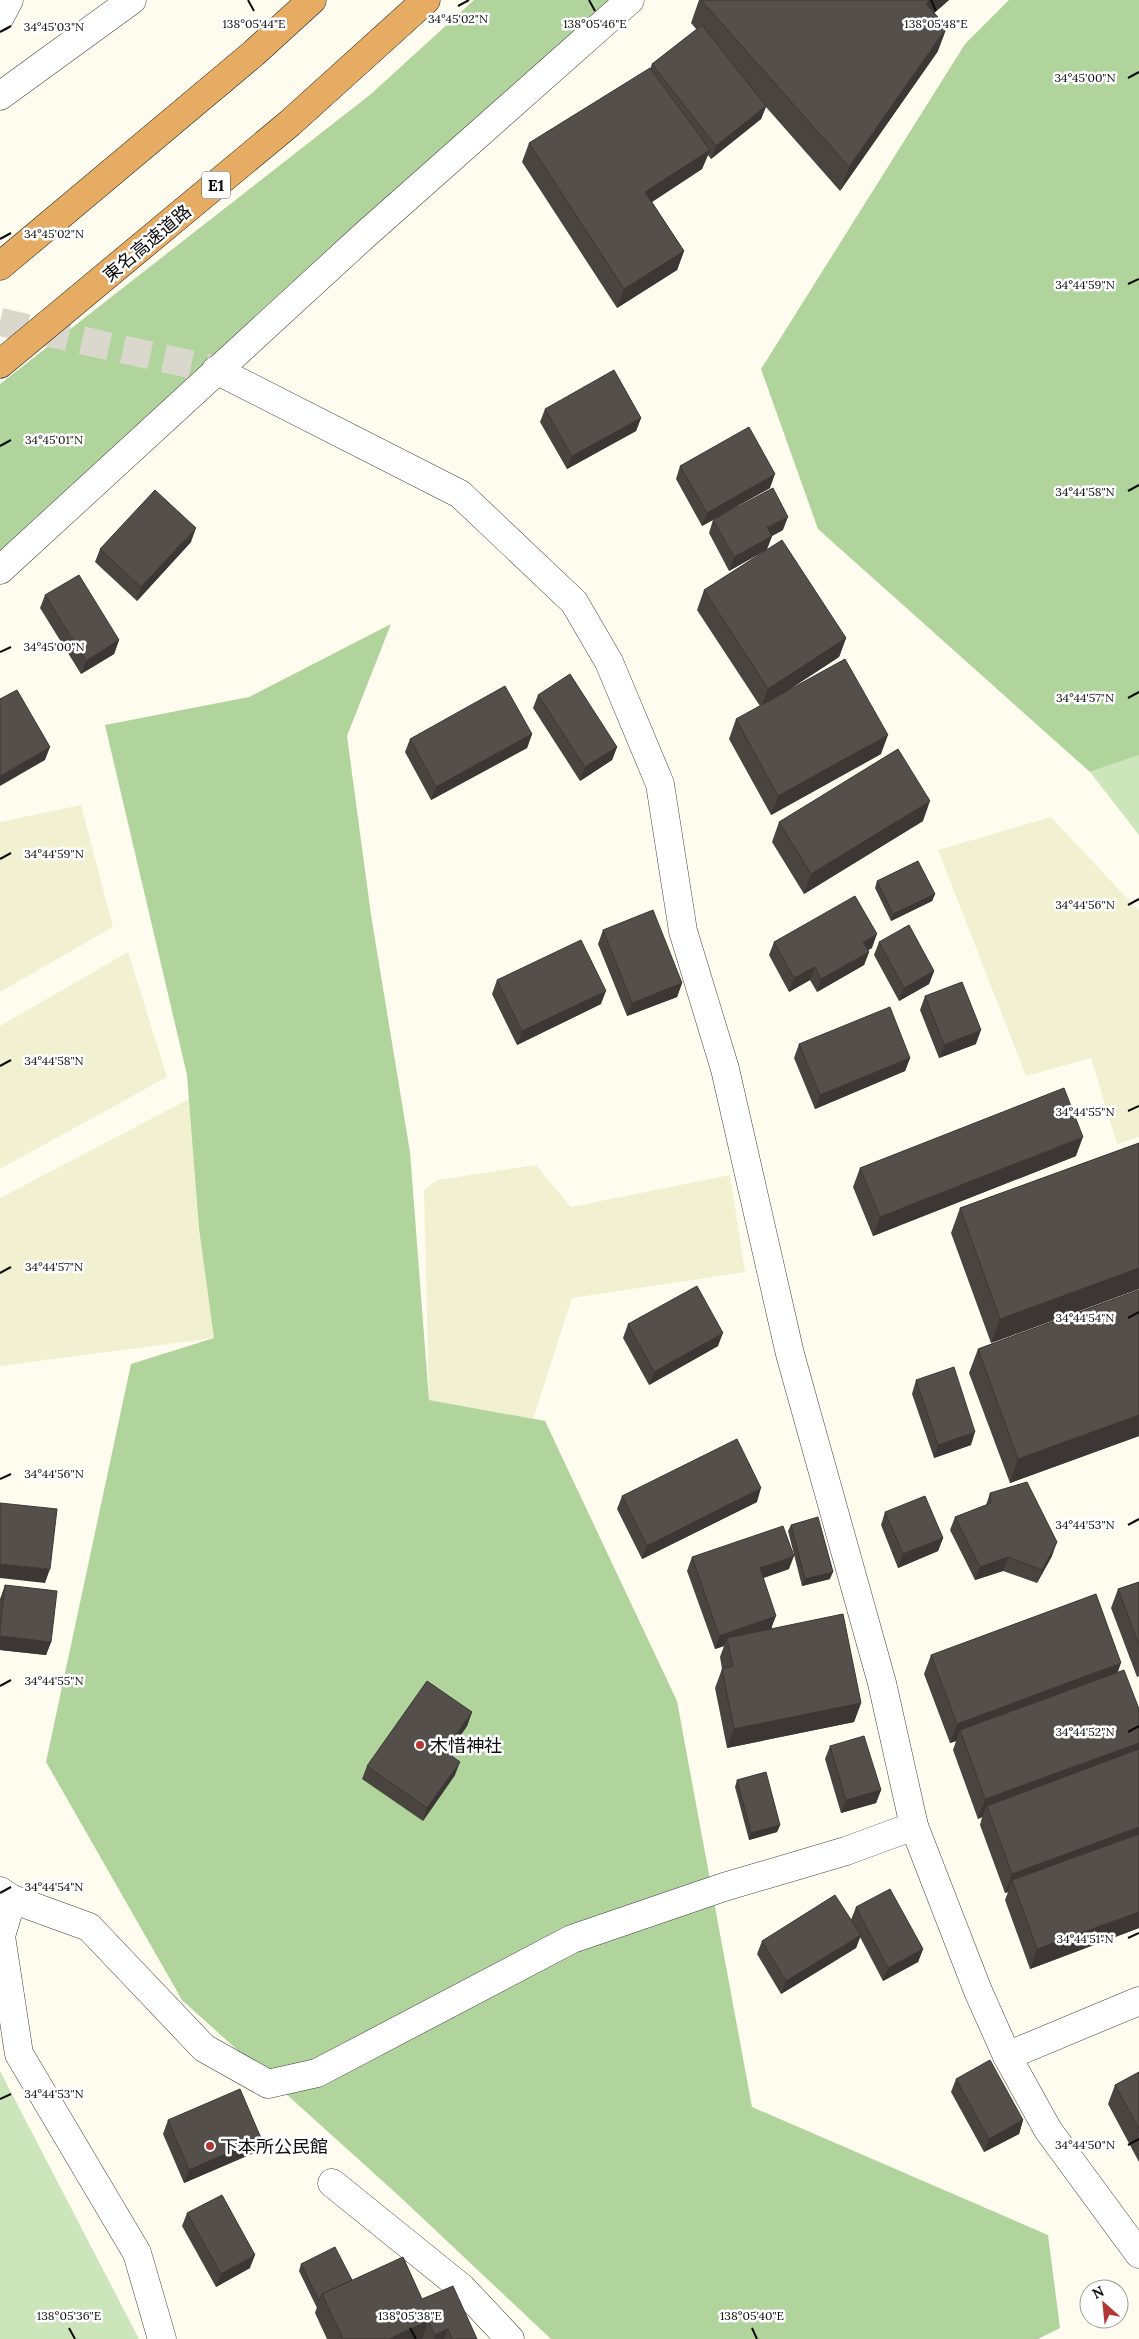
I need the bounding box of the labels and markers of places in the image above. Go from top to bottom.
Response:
place label: 木惜神社 [430,1734,502,1757]
marker: 木惜神社 [414,1739,426,1751]
place label: 下本所公民館 [220,2135,328,2158]
marker: 下本所公民館 [204,2140,216,2152]

